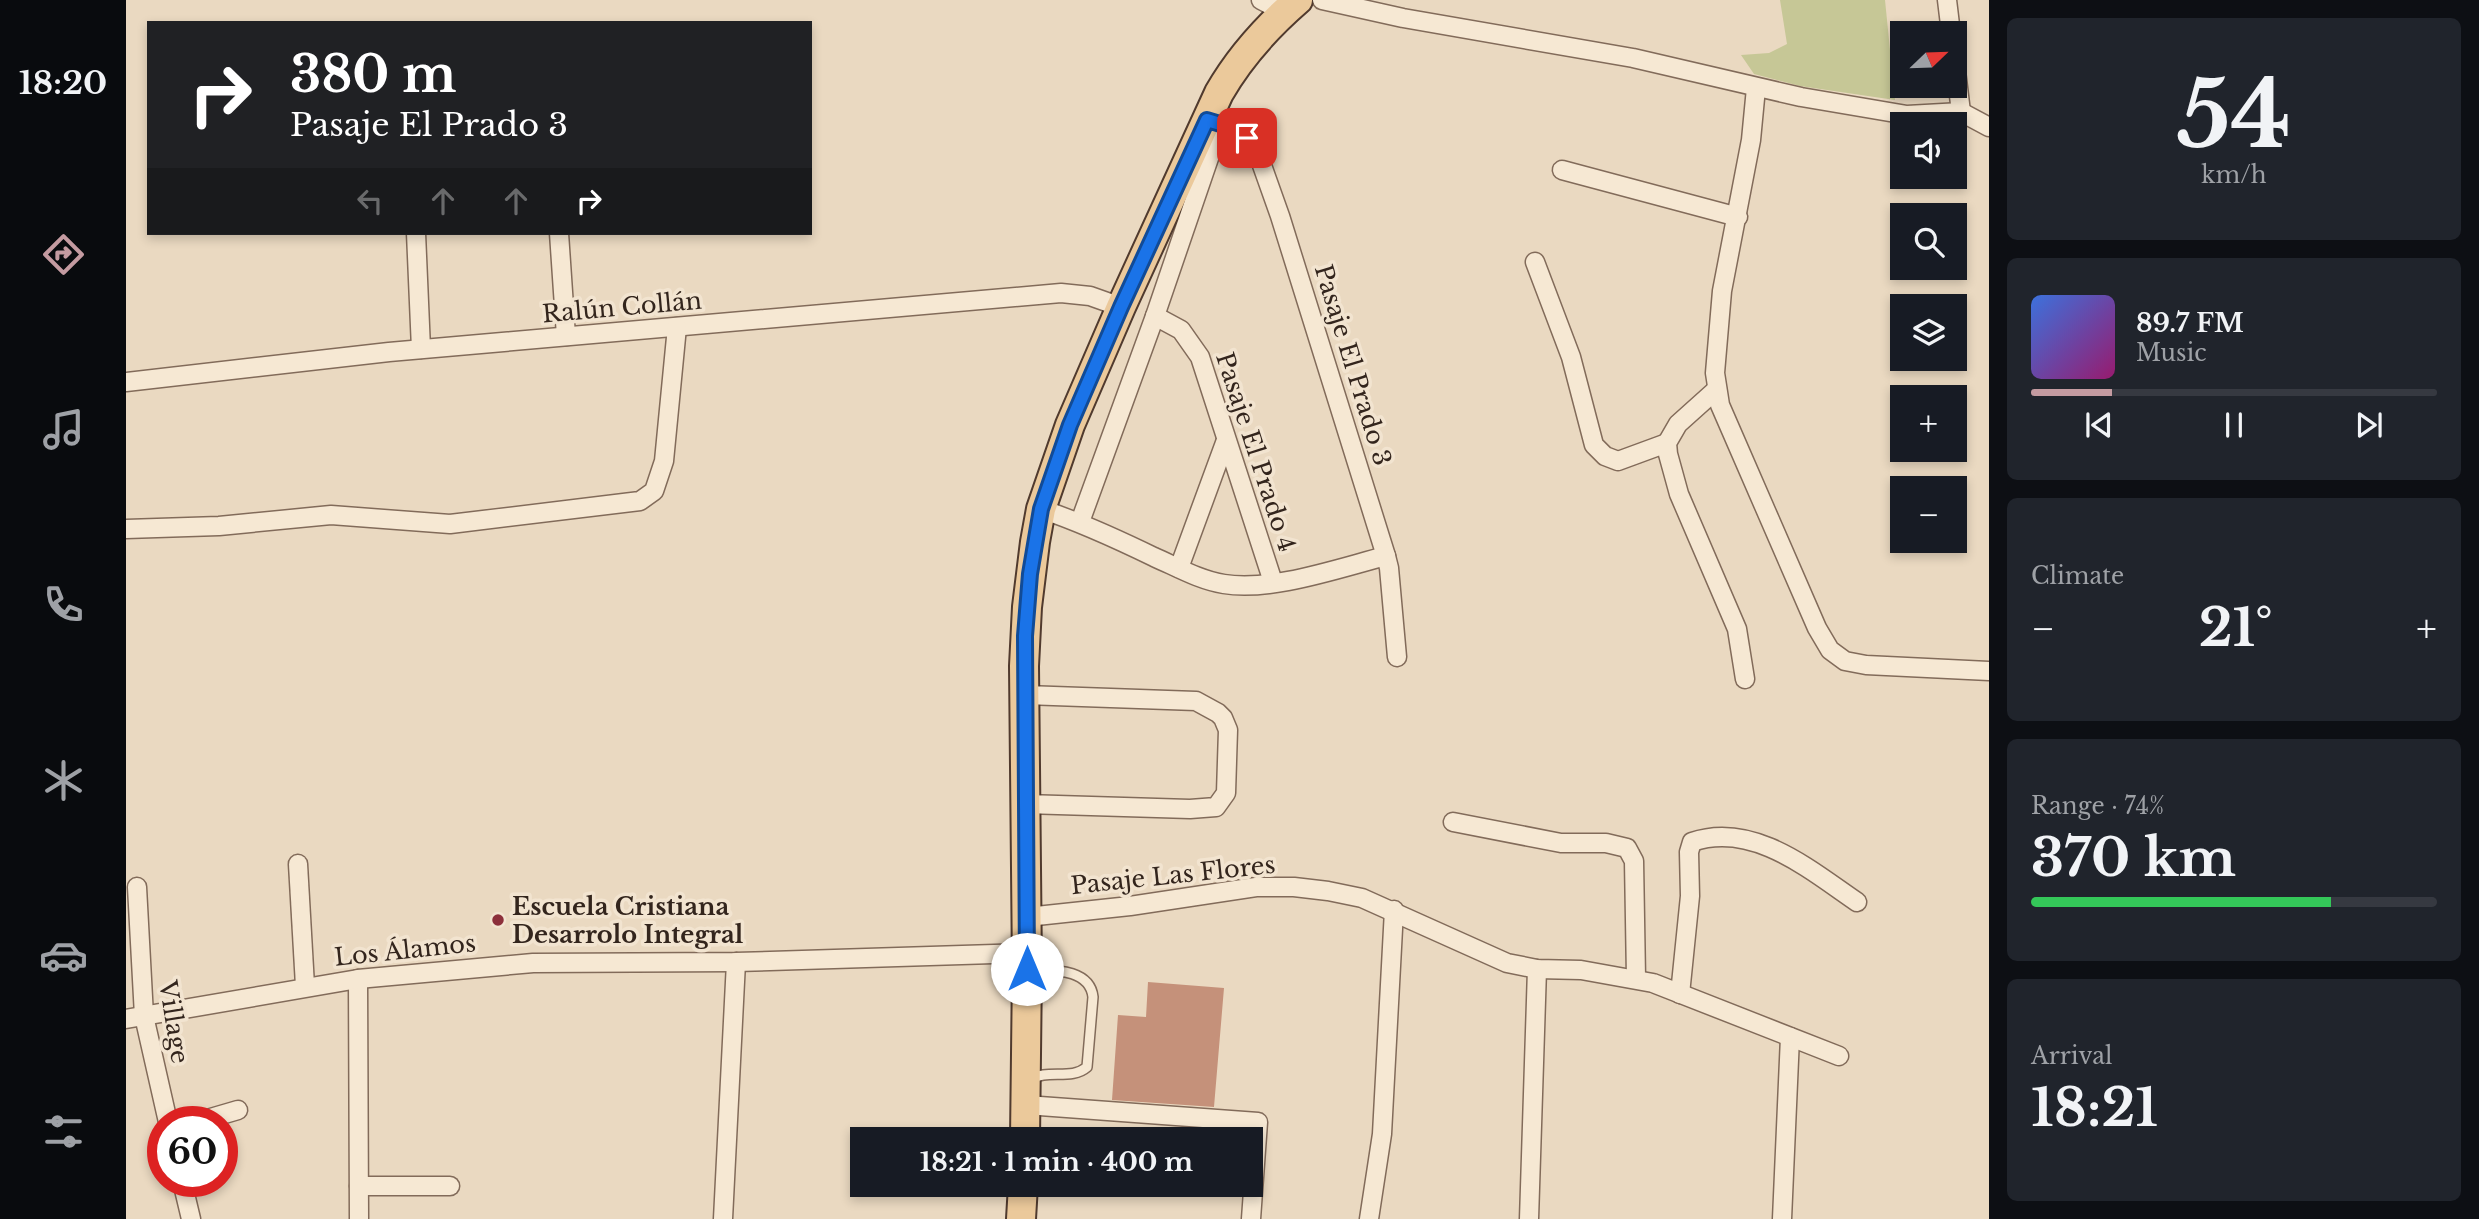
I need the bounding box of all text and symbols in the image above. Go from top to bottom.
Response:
north arrow [1890,21,1967,98]
map controls [1890,21,1967,553]
text: 380 m [290,44,457,105]
icon: right [175,49,266,140]
text: 54 [2177,59,2291,172]
text: 18:20 [19,63,107,103]
text: Pasaje El Prado 3 [290,105,568,145]
pin [1217,108,1277,168]
button: sound [1890,112,1967,189]
icon: arrive [1228,119,1266,157]
text: km/h [2201,161,2267,189]
icon: left [351,182,389,220]
icon: ahead [424,182,462,220]
icon: ahead [497,182,535,220]
icon: right [570,182,608,220]
button: search [1890,203,1967,280]
icon: directions [39,230,88,279]
street label: Pasaje El Prado 3 [1309,261,1397,469]
street label: Ralún Collán [541,286,703,328]
button: layers [1890,294,1967,371]
text: 89.7 FM [2136,307,2244,339]
text: Music [2136,339,2207,367]
street label: Pasaje El Prado 4 [1210,349,1302,555]
button: + [1890,385,1967,462]
icon: music [39,405,88,454]
icon: previous [2080,406,2118,444]
icon: pause [2215,406,2253,444]
icon: next [2350,406,2388,444]
button: − [1890,476,1967,553]
text: Climate [2031,562,2124,590]
icon: phone [39,580,88,629]
text: 21° [2199,596,2273,660]
text: − [2031,605,2055,652]
text: + [2416,605,2437,652]
icon: climate [39,756,88,805]
text: Range · 74% [2031,792,2164,820]
text: 370 km [2031,826,2236,890]
street label: Pasaje Las Flores [1069,850,1277,900]
place label: Escuela Cristiana Desarrolo Integral [512,892,744,949]
marker: Escuela Cristiana Desarrolo Integral [490,912,506,928]
street label: Los Álamos [333,928,477,972]
icon: car [39,931,88,980]
position arrow [990,932,1064,1006]
street label: Village [153,977,195,1066]
text: Arrival [2031,1042,2112,1070]
text: 18:21 [2031,1076,2158,1140]
speed limit sign: 60 [147,1106,238,1197]
icon: filters [39,1107,88,1156]
text: 18:21 · 1 min · 400 m [920,1146,1193,1178]

